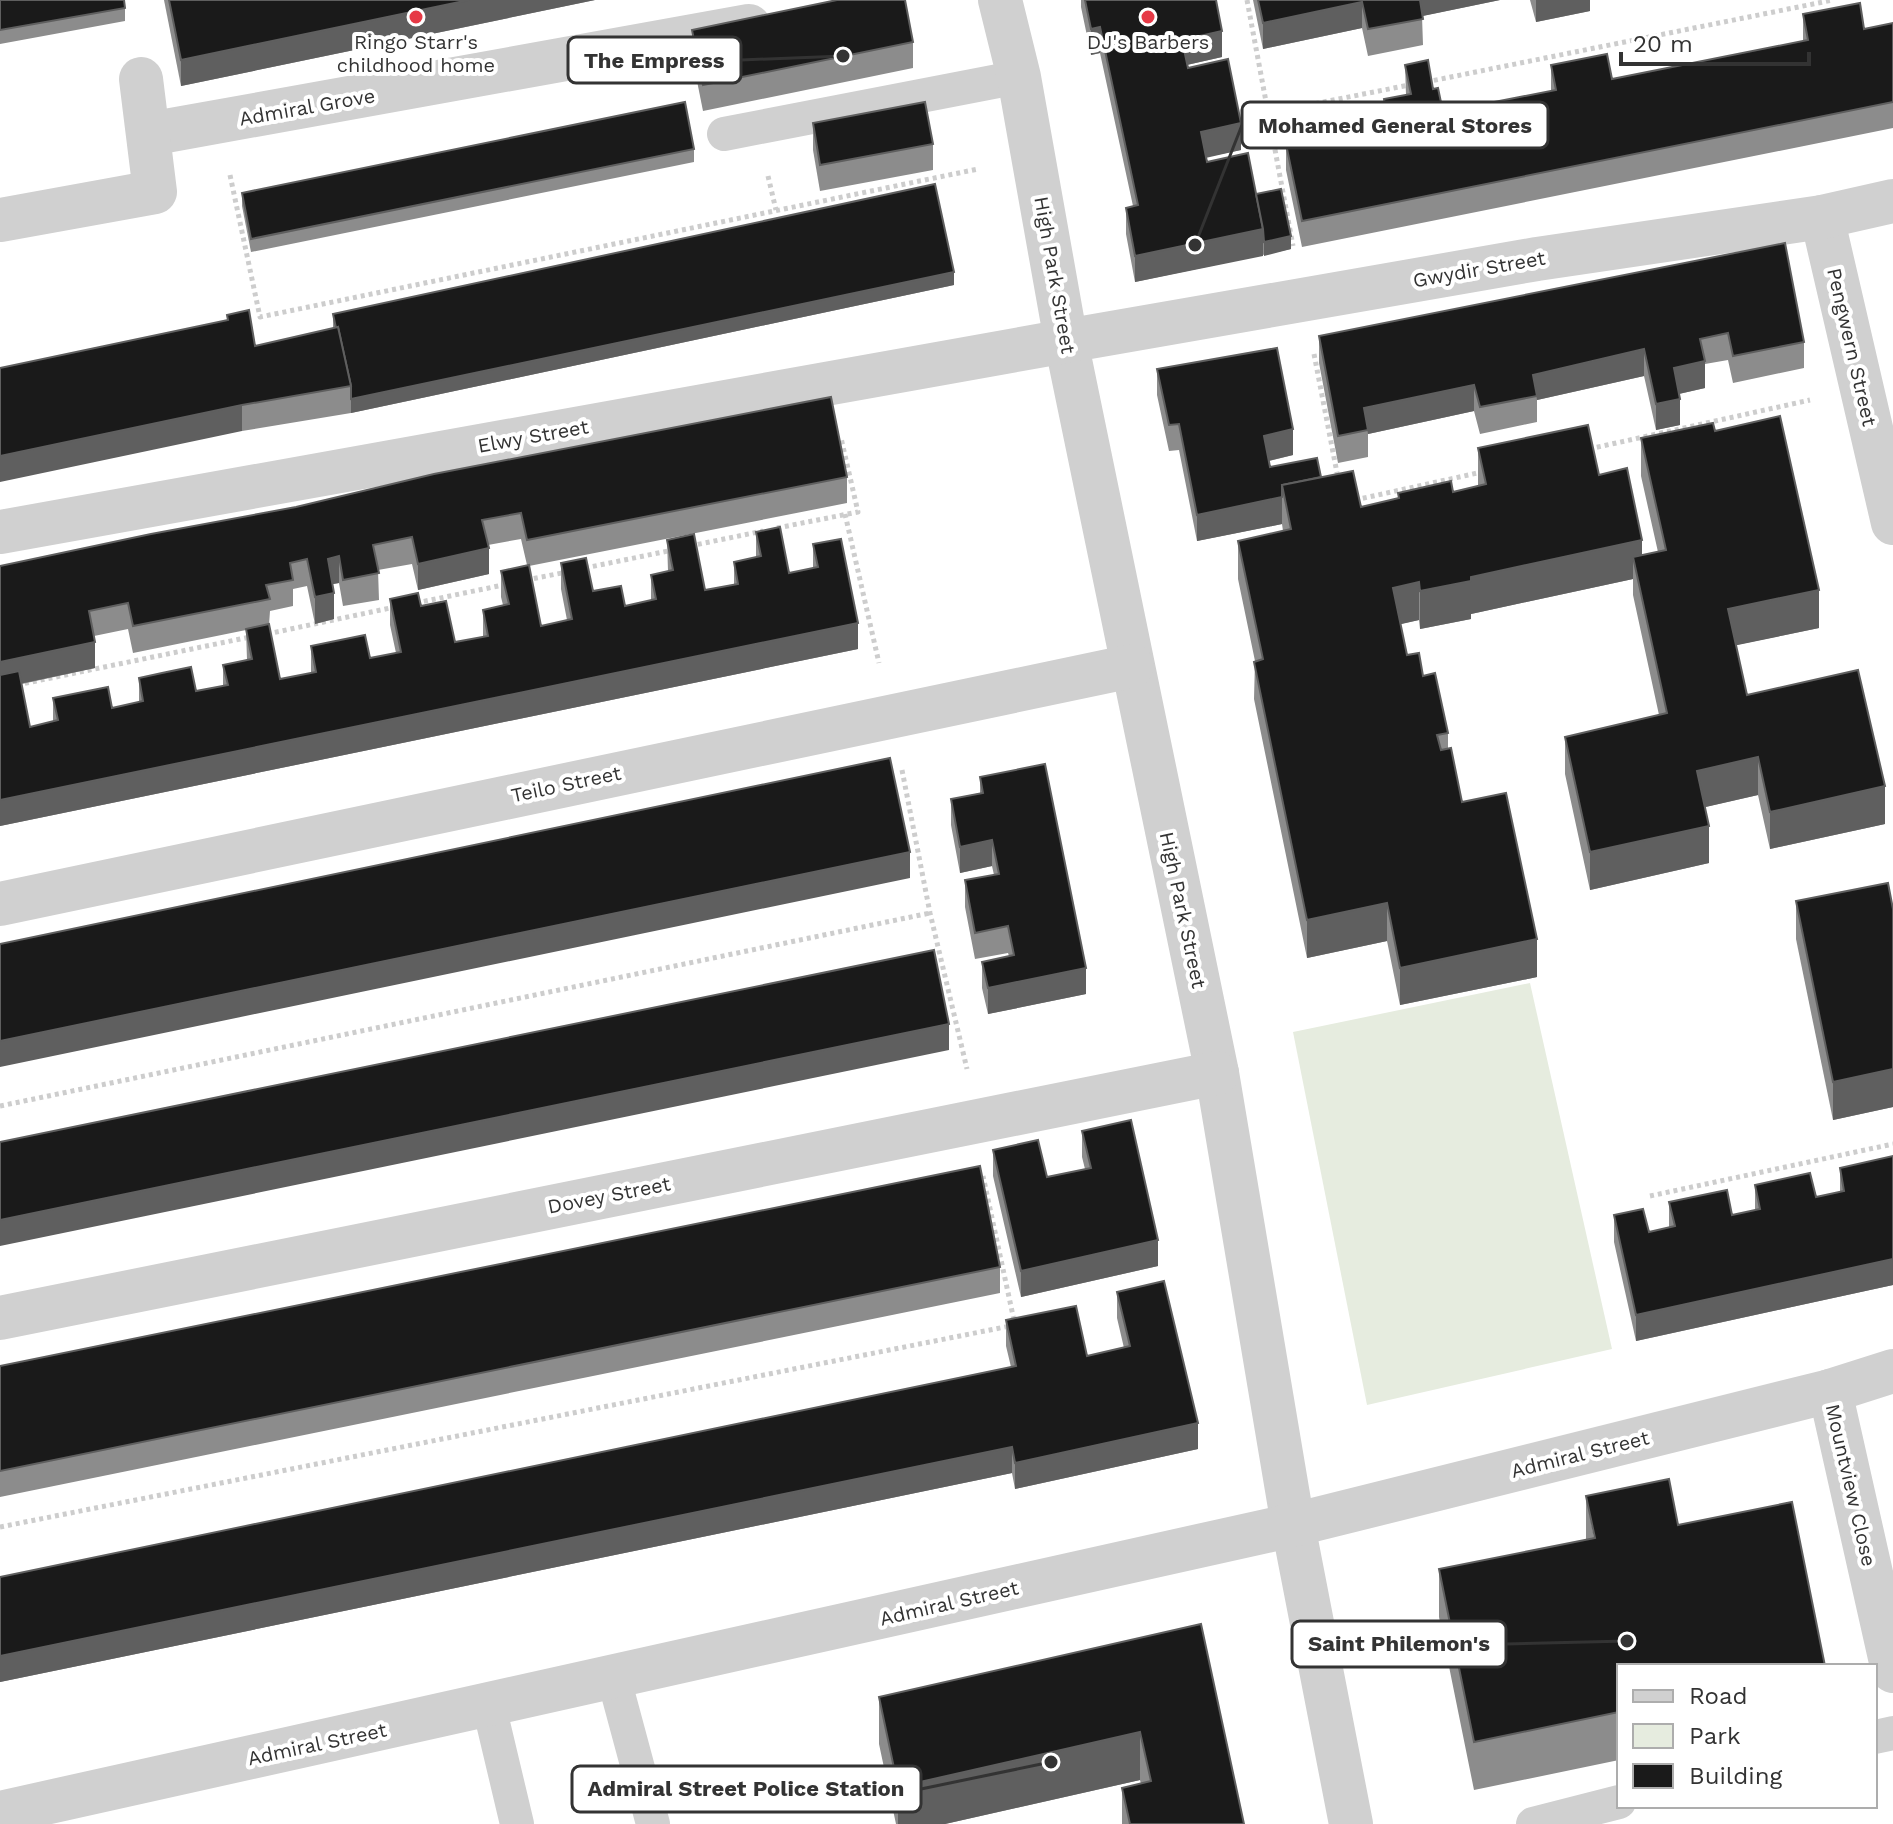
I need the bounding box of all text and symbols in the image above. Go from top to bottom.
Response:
marker: Ringo Starr's childhood home [407,8,425,26]
marker: DJ's Barbers [1139,8,1157,26]
scale bar [1621,16,1809,66]
place label: Ringo Starr's childhood home [337,30,495,77]
place label: DJ's Barbers [1087,30,1209,54]
text: 20 m [1633,30,1693,58]
callout: The Empress [568,37,741,83]
text: The Empress [584,48,725,73]
street label: Admiral Grove [237,83,377,131]
callout: Mohamed General Stores [1242,102,1548,148]
text: Mohamed General Stores [1258,113,1532,138]
street label: High Park Street [1029,194,1081,356]
street label: Gwydir Street [1411,245,1548,292]
street label: Pengwern Street [1822,265,1882,429]
street label: Elwy Street [476,414,591,458]
street label: Teilo Street [509,761,624,807]
street label: High Park Street [1155,830,1211,991]
street label: Dovey Street [545,1171,673,1219]
street label: Mountview Close [1821,1401,1881,1569]
street label: Admiral Street [1508,1425,1652,1483]
street label: Admiral Street [877,1575,1021,1631]
callout: Saint Philemon's [1292,1621,1506,1667]
text: Saint Philemon's [1308,1631,1490,1656]
legend [1617,1664,1877,1808]
text: Road [1689,1682,1748,1710]
street label: Admiral Street [245,1717,389,1770]
text: Park [1689,1722,1741,1750]
text: Building [1689,1762,1782,1790]
callout: Admiral Street Police Station [572,1766,921,1812]
text: Admiral Street Police Station [588,1776,904,1801]

